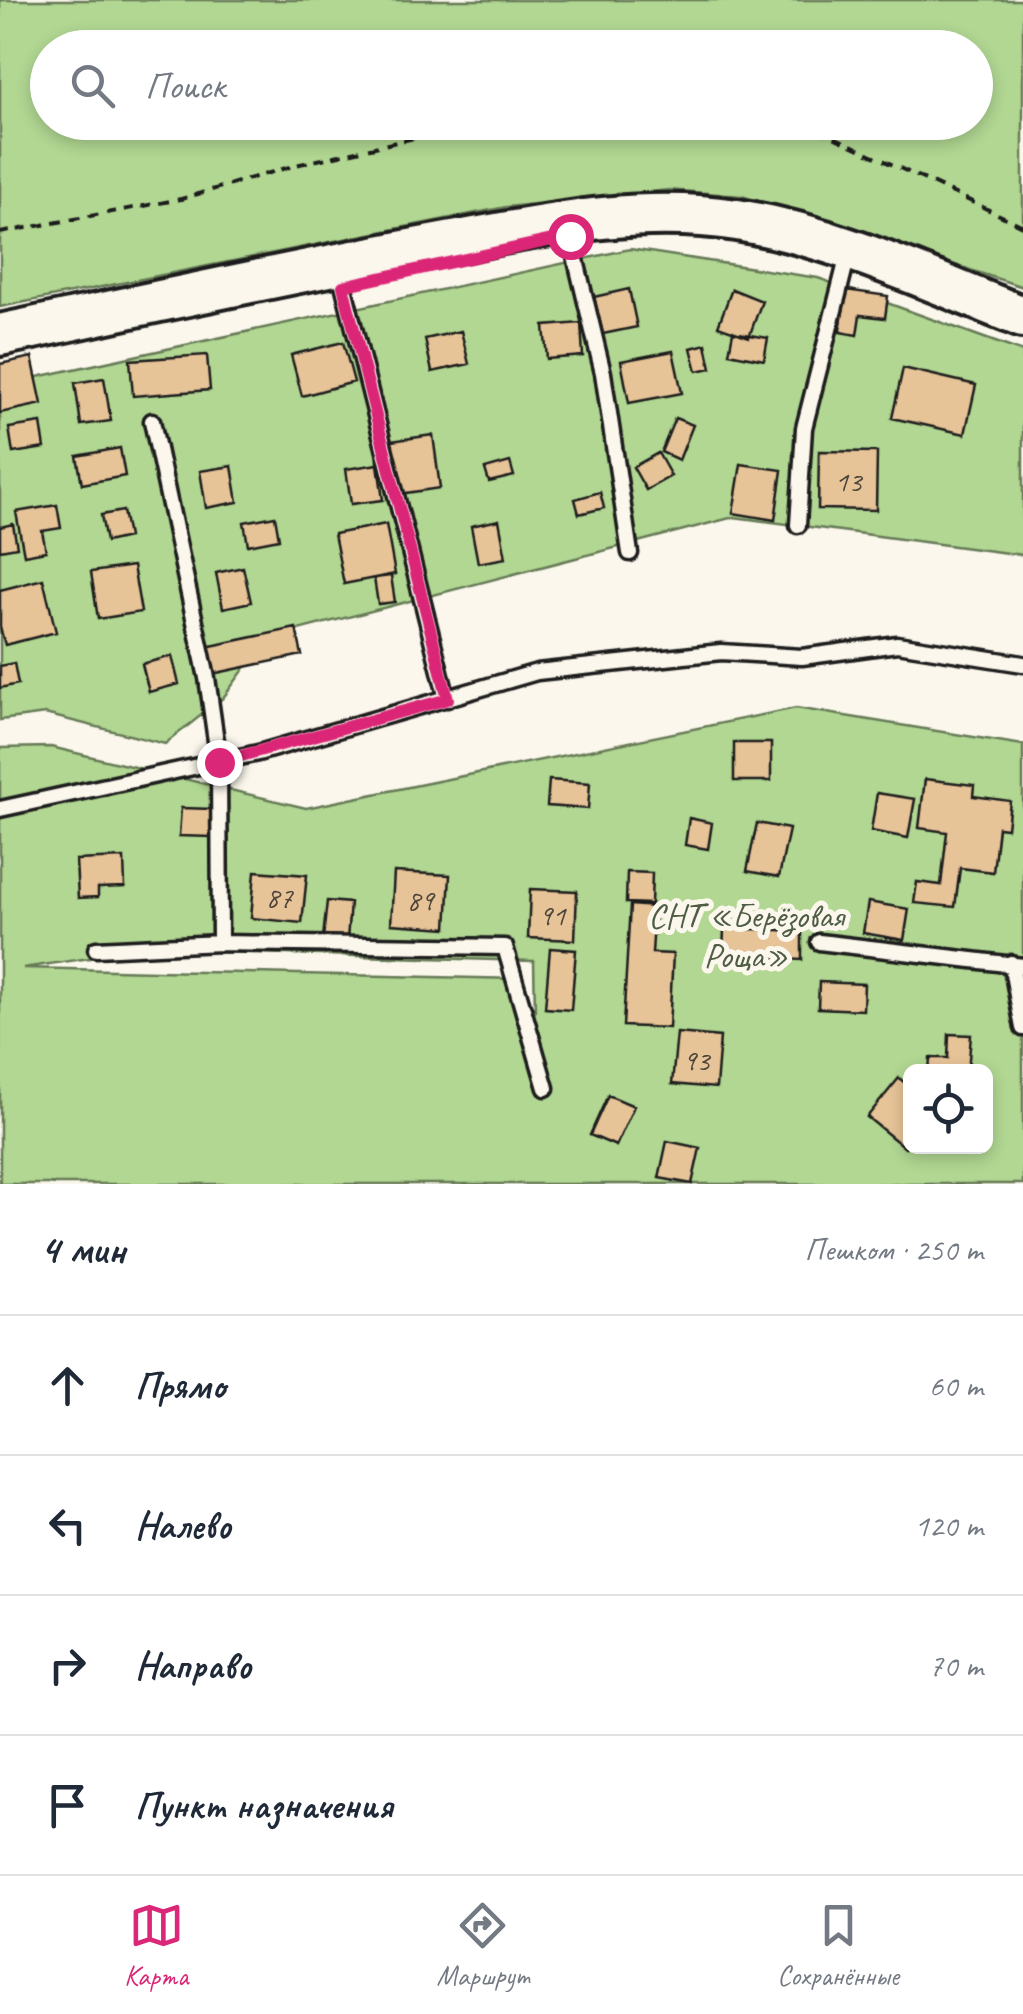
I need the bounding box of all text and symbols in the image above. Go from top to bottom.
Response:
search box [30,30,993,140]
icon: search [65,58,120,113]
text: Поиск [145,62,225,109]
route start [548,214,594,260]
house number: 13 [835,462,864,500]
route end [197,740,243,786]
house number: 87 [266,878,294,916]
house number: 89 [407,881,436,919]
park label: СНТ «Берёзовая Роща» [648,893,847,978]
house number: 91 [539,896,567,934]
house number: 93 [683,1041,712,1079]
map controls [903,1064,993,1154]
button: locate [903,1064,993,1154]
text: 4 мин [40,1223,125,1276]
text: Пешком · 250 m [804,1229,983,1270]
icon: ahead [40,1358,95,1413]
text: Прямо [135,1362,225,1409]
text: 60 m [929,1365,983,1406]
icon: left [40,1498,95,1553]
text: Налево [135,1502,231,1549]
text: 120 m [914,1505,983,1546]
icon: right [40,1638,95,1693]
text: Направо [135,1642,251,1689]
text: 70 m [929,1645,983,1686]
icon: arrive [40,1778,95,1833]
text: Пункт назначения [135,1782,392,1829]
tab: Карта [124,1898,188,1993]
tab: Маршрут [437,1898,529,1993]
tab: Сохранённые [777,1898,899,1993]

